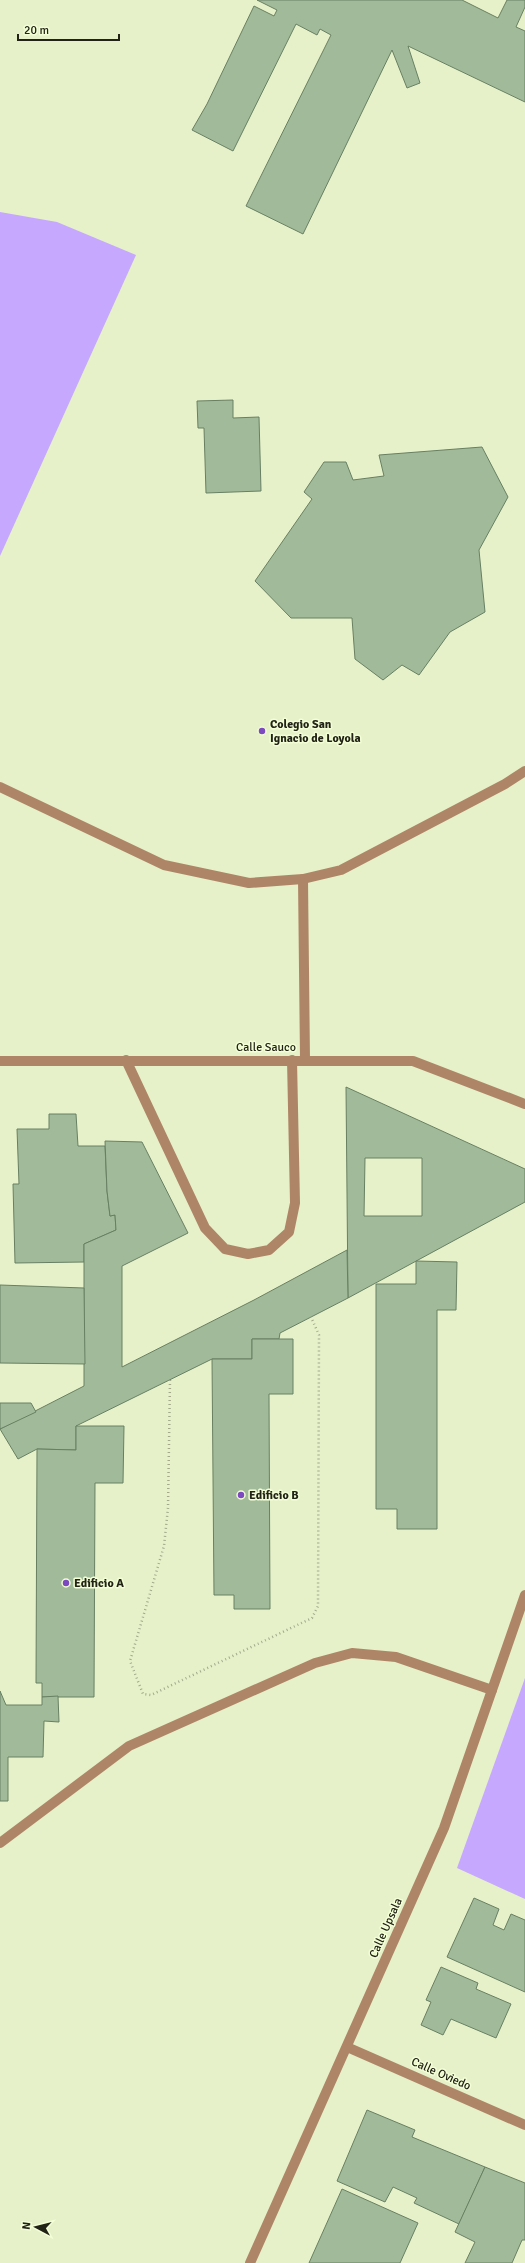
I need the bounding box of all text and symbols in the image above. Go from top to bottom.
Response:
scale bar [18,16,119,42]
text: 20 m [24,23,49,38]
place label: Colegio San Ignacio de Loyola [270,717,361,746]
marker: Colegio San Ignacio de Loyola [257,726,267,736]
street label: Calle Sauco [236,1040,296,1055]
place label: Edificio B [249,1488,299,1503]
marker: Edificio B [236,1490,246,1500]
place label: Edificio A [74,1576,124,1591]
marker: Edificio A [61,1578,71,1588]
street label: Calle Upsala [366,1896,406,1960]
street label: Calle Oviedo [409,2054,473,2094]
north arrow [16,2207,56,2247]
text: N [20,2221,33,2230]

